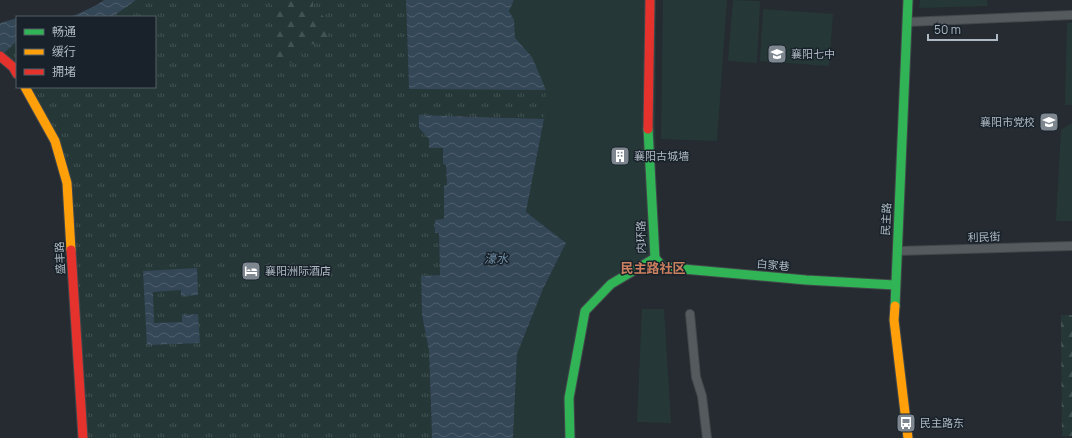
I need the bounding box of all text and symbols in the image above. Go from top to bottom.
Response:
legend [16,16,156,88]
scale bar [928,16,997,42]
text: 50 m [934,21,961,38]
text: 畅通 [52,23,76,40]
text: 缓行 [52,43,76,60]
school or university icon: 襄阳七中 [766,43,788,65]
place label: 襄阳七中 [791,46,835,61]
text: 拥堵 [52,63,76,80]
school or university icon: 襄阳市党校 [1038,111,1060,133]
place label: 襄阳市党校 [980,114,1035,129]
building icon: 襄阳古城墙 [609,145,631,167]
place label: 襄阳古城墙 [634,148,689,163]
street label: 民主路 [877,202,894,236]
street label: 内环路 [633,220,648,254]
street label: 利民街 [967,228,1001,245]
street label: 盛丰路 [51,241,68,275]
water label: 濠水 [484,250,509,267]
street label: 白家巷 [756,256,790,273]
district label: 民主路社区 [620,259,686,277]
hotel icon: 襄阳洲际酒店 [240,260,262,282]
place label: 襄阳洲际酒店 [265,263,331,278]
bus stop icon: 民主路东 [895,412,917,434]
place label: 民主路东 [920,415,964,430]

